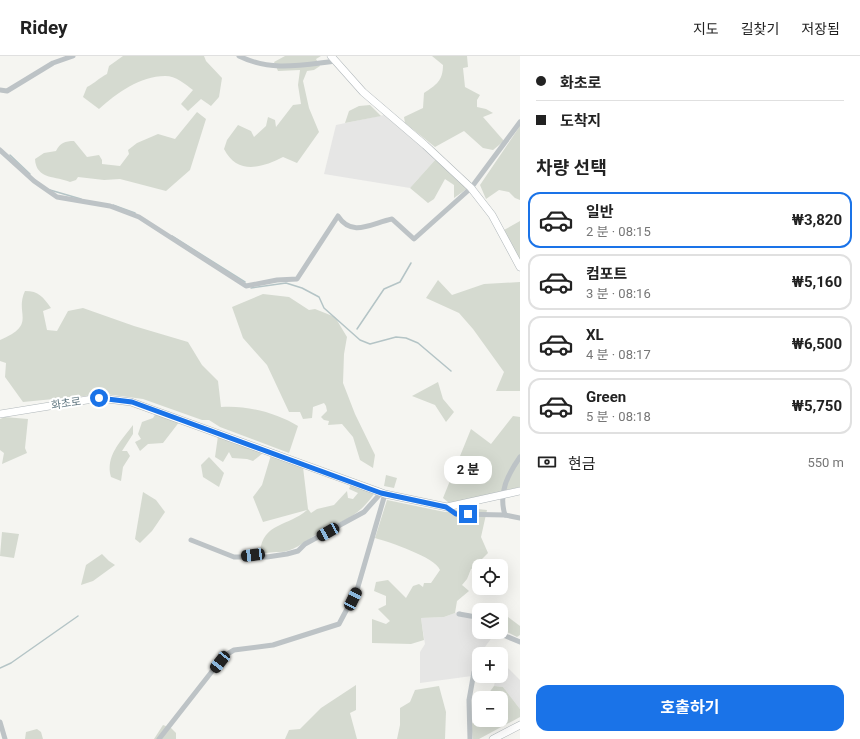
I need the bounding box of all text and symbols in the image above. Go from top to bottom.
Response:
text: Ridey [20,16,68,39]
text: 지도 [693,21,719,37]
text: 길찾기 [741,21,779,37]
text: 저장됨 [801,21,840,37]
text: 화초로 [560,74,601,92]
text: 도착지 [560,112,601,130]
text: 차량 선택 [536,157,607,178]
icon: car [538,202,574,238]
text: 일반 [586,203,614,221]
text: ₩3,820 [792,211,842,229]
text: 2 분 · 08:15 [586,224,651,239]
icon: car [538,264,574,300]
text: 컴포트 [586,265,627,283]
text: ₩5,160 [792,273,842,291]
text: 3 분 · 08:16 [586,286,651,301]
icon: car [538,326,574,362]
text: XL [586,326,604,344]
text: ₩6,500 [792,335,842,353]
text: 4 분 · 08:17 [586,347,651,362]
icon: car [538,388,574,424]
text: Green [586,388,626,406]
route start [90,389,108,407]
street label: 화초로 [50,395,82,412]
text: ₩5,750 [792,397,842,415]
text: 5 분 · 08:18 [586,409,651,424]
icon: cash [536,451,558,473]
text: 현금 [568,455,596,473]
text: 550 m [807,455,844,470]
callout: 2 분 [444,456,492,484]
text: 2 분 [457,462,479,477]
route end [459,505,477,523]
car [315,521,341,543]
car [240,548,266,562]
map controls [472,559,508,727]
button: locate [472,559,508,595]
car [342,586,364,612]
button: layers [472,603,508,639]
button: + [472,647,508,683]
car [208,649,232,675]
button: 호출하기 [536,685,844,731]
button: − [472,691,508,727]

